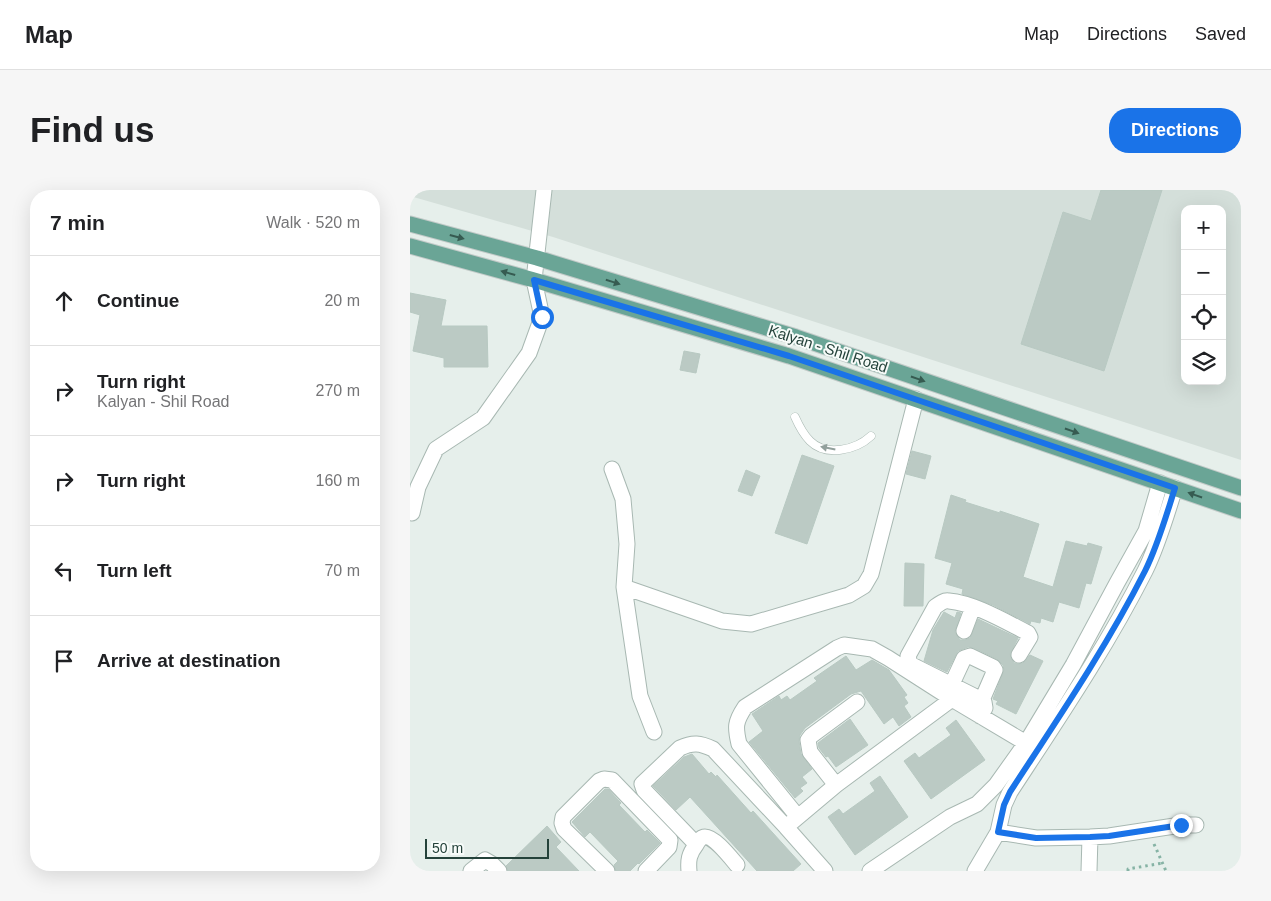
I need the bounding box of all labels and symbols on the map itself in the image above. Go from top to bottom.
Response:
one-way arrow [450,233,465,241]
one-way arrow [500,269,515,277]
one-way arrow [606,278,621,286]
route start [531,306,554,329]
street label: Kalyan - Shil Road [766,321,890,376]
one-way arrow [911,375,926,383]
one-way arrow [1065,427,1080,435]
one-way arrow [819,444,835,452]
one-way arrow [1187,491,1202,499]
route end [1170,814,1193,837]
scale bar [425,836,549,859]

